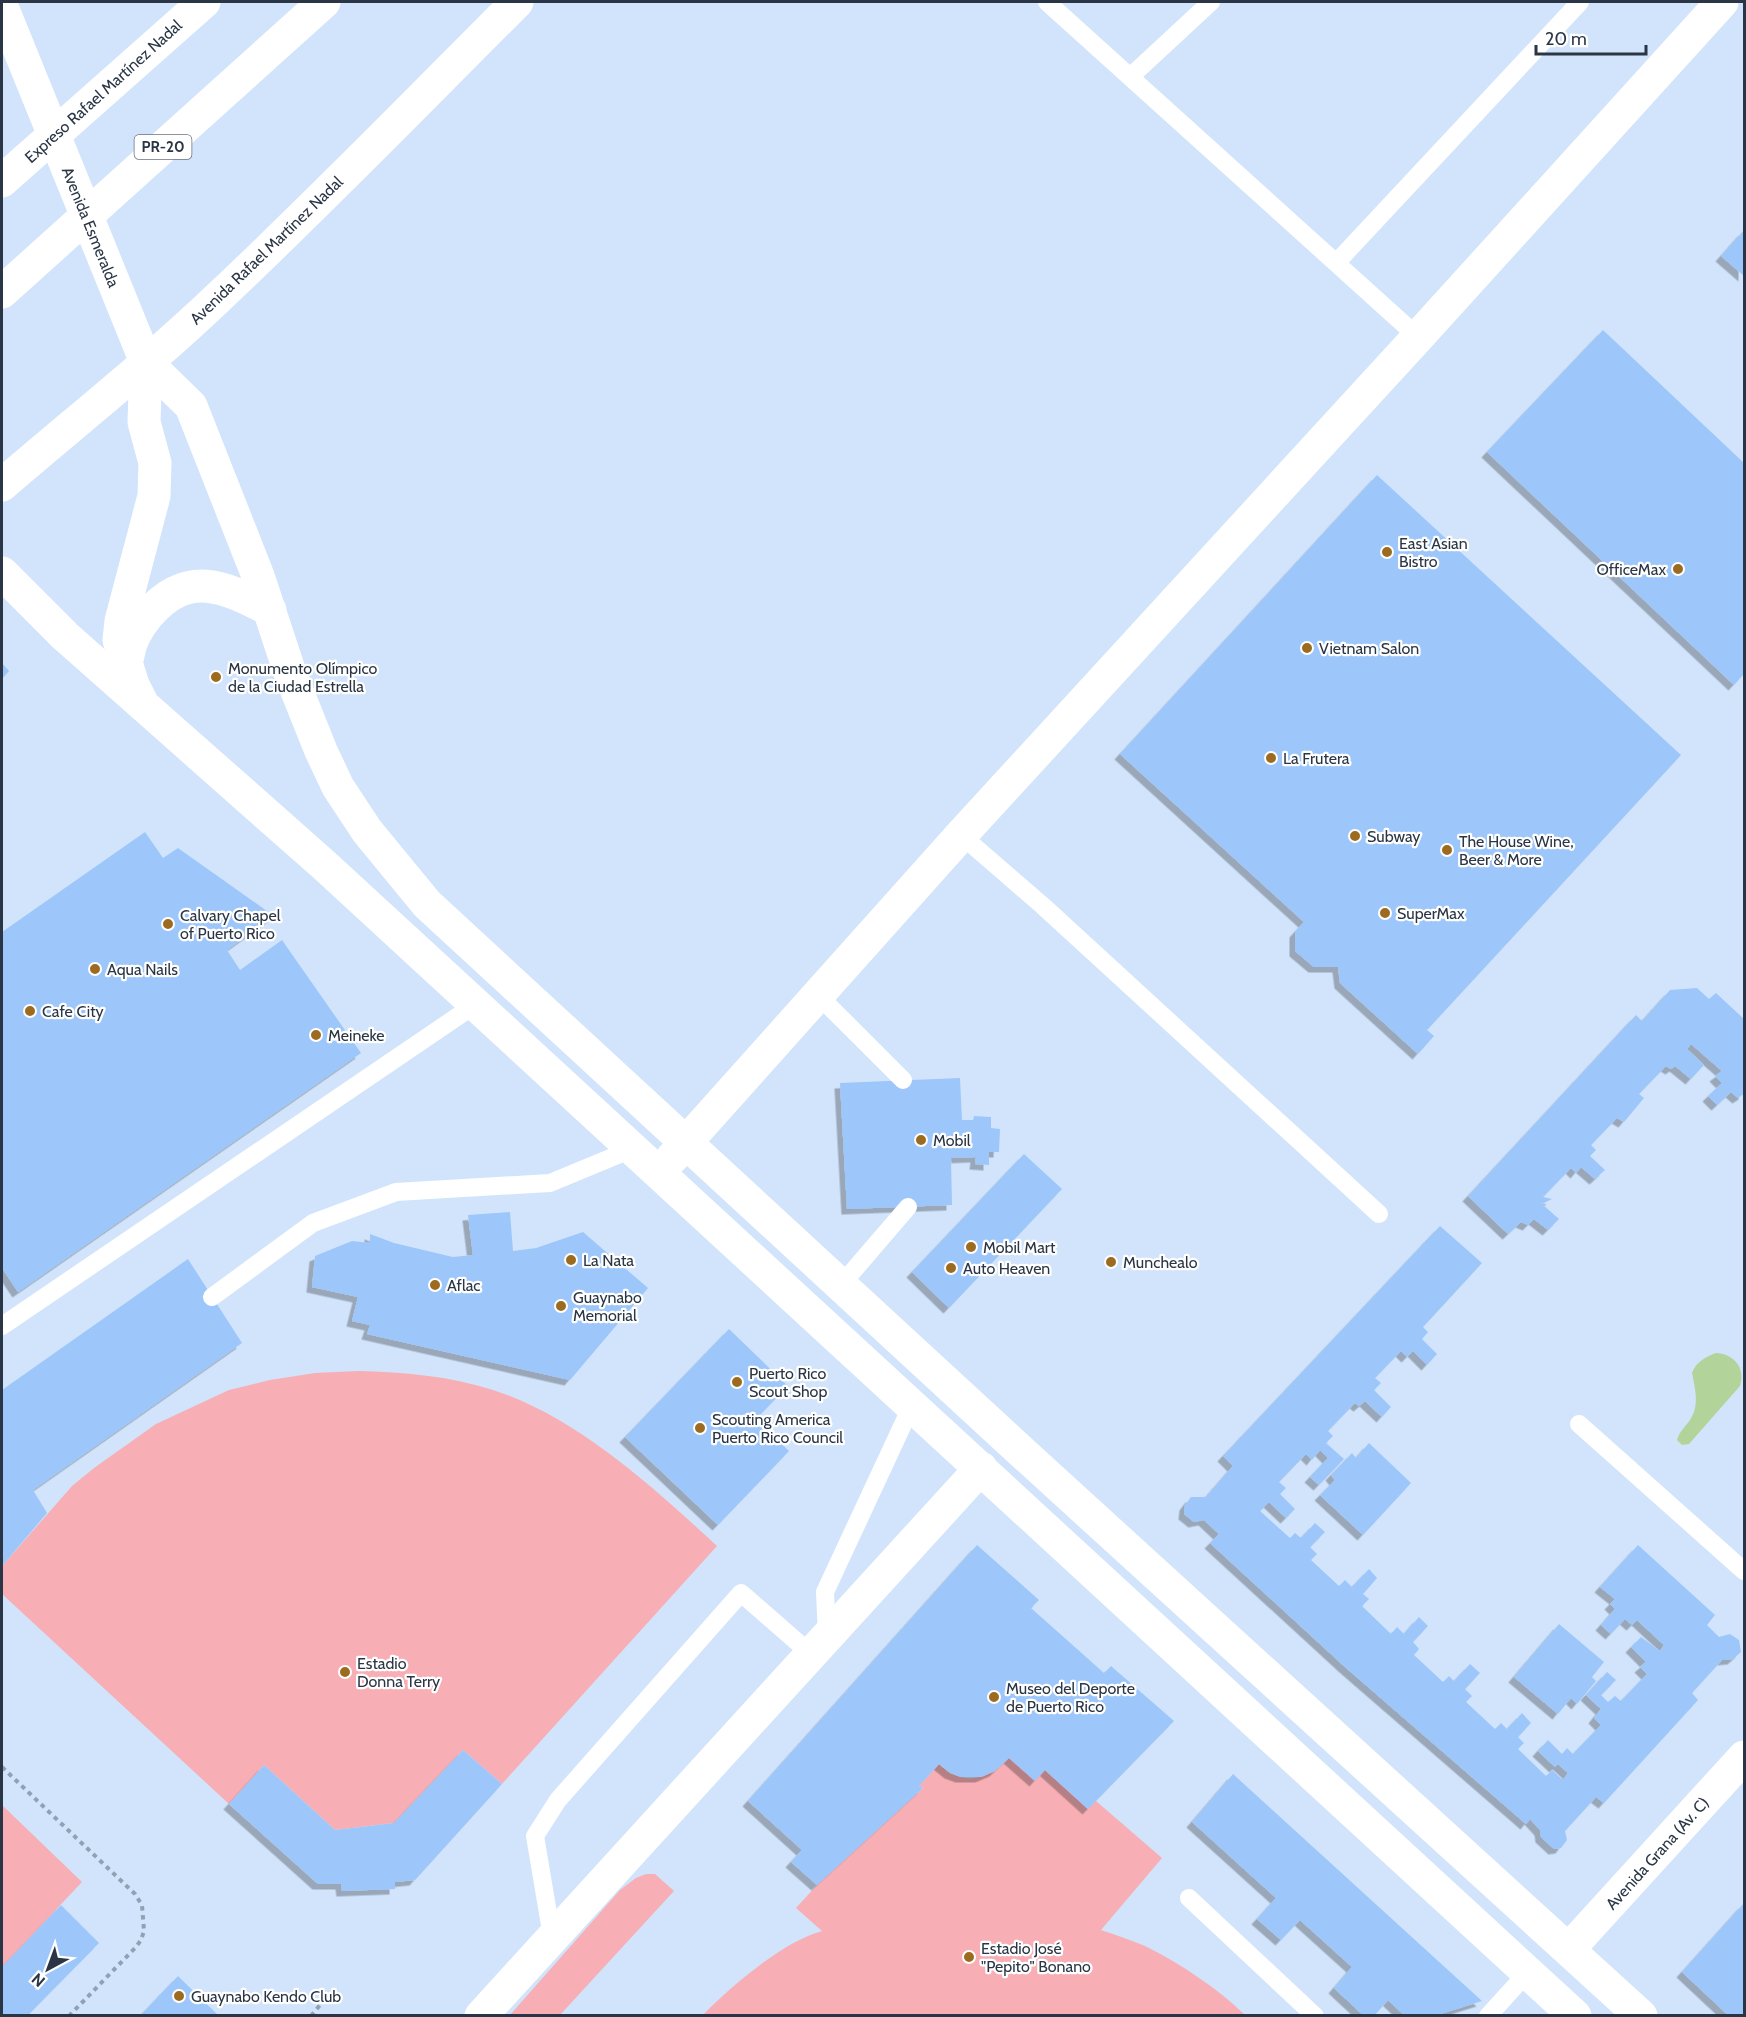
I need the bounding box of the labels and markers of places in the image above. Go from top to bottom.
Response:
place label: East Asian Bistro [1399,534,1468,571]
marker: East Asian Bistro [1380,545,1394,559]
place label: OfficeMax [1596,560,1666,579]
marker: OfficeMax [1671,562,1685,576]
place label: Vietnam Salon [1319,639,1419,658]
marker: Vietnam Salon [1300,641,1314,655]
place label: Monumento Olímpico de la Ciudad Estrella [228,659,378,696]
marker: Monumento Olímpico de la Ciudad Estrella [209,670,223,684]
place label: La Frutera [1283,749,1350,768]
marker: La Frutera [1264,751,1278,765]
place label: Subway [1367,827,1420,846]
marker: Subway [1348,829,1362,843]
place label: The House Wine, Beer & More [1459,832,1574,869]
marker: The House Wine, Beer & More [1440,843,1454,857]
place label: SuperMax [1397,904,1465,923]
place label: Calvary Chapel of Puerto Rico [180,906,281,943]
marker: SuperMax [1378,906,1392,920]
marker: Calvary Chapel of Puerto Rico [161,917,175,931]
place label: Aqua Nails [107,960,178,979]
marker: Aqua Nails [88,962,102,976]
place label: Cafe City [42,1002,104,1021]
marker: Cafe City [23,1004,37,1018]
place label: Meineke [328,1026,385,1045]
marker: Meineke [309,1028,323,1042]
place label: Mobil [933,1131,971,1150]
marker: Mobil [914,1133,928,1147]
place label: Mobil Mart [983,1238,1056,1257]
marker: Mobil Mart [964,1240,978,1254]
place label: La Nata [583,1251,634,1270]
marker: La Nata [564,1253,578,1267]
place label: Munchealo [1123,1253,1198,1272]
marker: Munchealo [1104,1255,1118,1269]
place label: Auto Heaven [963,1259,1050,1278]
marker: Auto Heaven [944,1261,958,1275]
place label: Aflac [447,1276,481,1295]
marker: Aflac [428,1278,442,1292]
place label: Guaynabo Memorial [573,1288,642,1325]
marker: Guaynabo Memorial [554,1299,568,1313]
place label: Puerto Rico Scout Shop [749,1364,827,1401]
marker: Puerto Rico Scout Shop [730,1375,744,1389]
place label: Scouting America Puerto Rico Council [712,1410,843,1447]
marker: Scouting America Puerto Rico Council [693,1421,707,1435]
place label: Estadio Donna Terry [357,1654,440,1691]
marker: Estadio Donna Terry [338,1665,352,1679]
place label: Museo del Deporte de Puerto Rico [1006,1679,1135,1716]
marker: Museo del Deporte de Puerto Rico [987,1690,1001,1704]
place label: Estadio José "Pepito" Bonano [981,1939,1091,1976]
marker: Estadio José "Pepito" Bonano [962,1950,976,1964]
place label: Guaynabo Kendo Club [191,1987,341,2006]
marker: Guaynabo Kendo Club [172,1989,186,2003]

